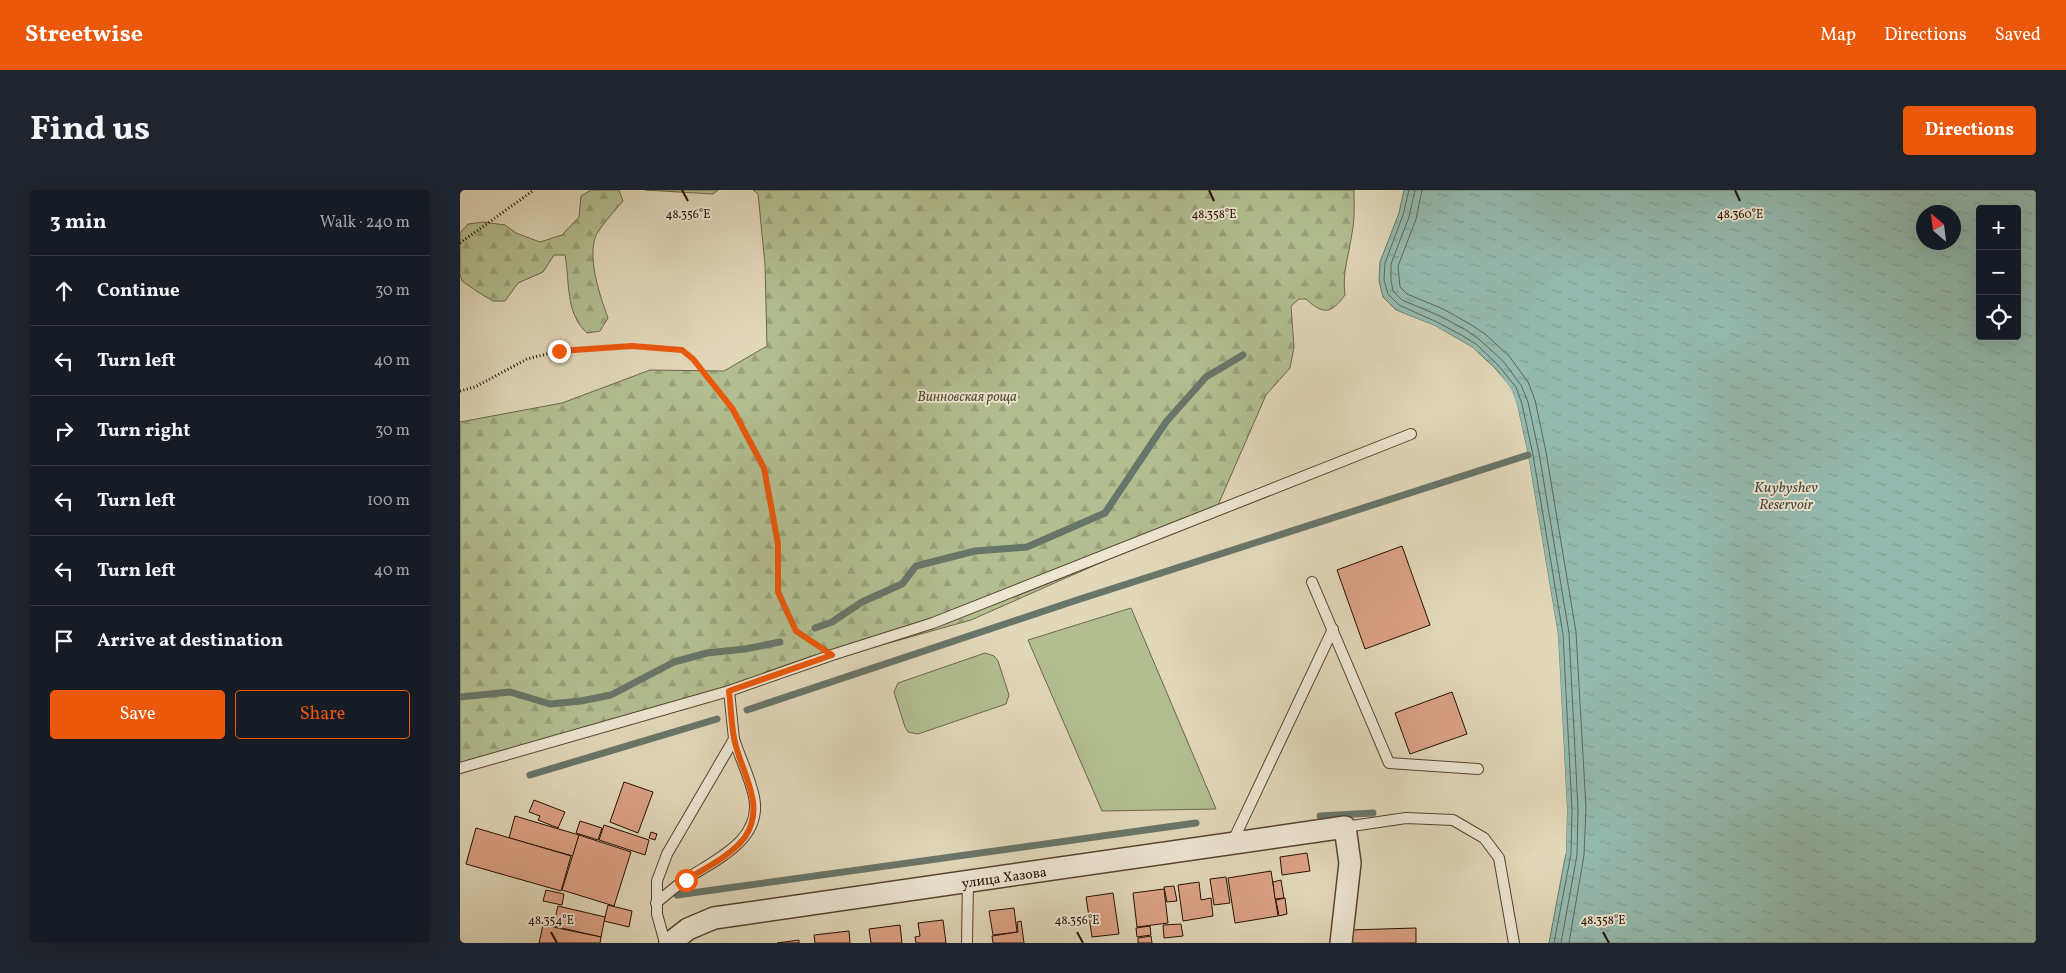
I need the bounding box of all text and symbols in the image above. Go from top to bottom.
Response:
text: Streetwise [25,18,143,52]
text: Map [1820,23,1856,48]
text: Directions [1884,23,1967,48]
text: Saved [1995,23,2041,48]
text: Find us [30,106,150,154]
button: Directions [1903,106,2036,155]
north arrow [1916,205,1961,250]
map controls [1976,205,2021,340]
button: + [1976,205,2021,250]
text: 48.356°E [665,207,711,223]
text: 48.358°E [1191,207,1237,223]
text: 48.360°E [1717,207,1763,223]
text: 3 min [50,208,106,237]
text: Walk · 240 m [320,212,410,234]
button: − [1976,250,2021,295]
icon: ahead [50,277,78,305]
text: Continue [97,278,180,304]
text: 30 m [375,280,410,302]
button: locate [1976,295,2021,340]
route end [548,340,571,363]
icon: left [50,347,78,375]
text: Turn left [97,348,176,374]
text: 40 m [374,350,410,372]
park label: Винновская роща [917,388,1017,407]
icon: right [50,417,78,445]
text: Turn right [97,418,190,444]
text: 30 m [375,420,410,442]
water label: Kuybyshev Reservoir [1754,478,1818,516]
icon: left [50,487,78,515]
text: Turn left [97,488,176,514]
text: 100 m [367,490,410,512]
icon: left [50,557,78,585]
text: Turn left [97,558,176,584]
text: 40 m [374,560,410,582]
icon: arrive [50,627,78,655]
text: Arrive at destination [97,628,283,654]
button: Save [50,690,225,739]
button: Share [235,690,410,739]
street label: улица Хазова [960,863,1048,894]
route start [675,869,698,892]
text: 48.354°E [528,913,574,929]
text: 48.356°E [1054,913,1100,929]
text: 48.358°E [1580,913,1626,929]

